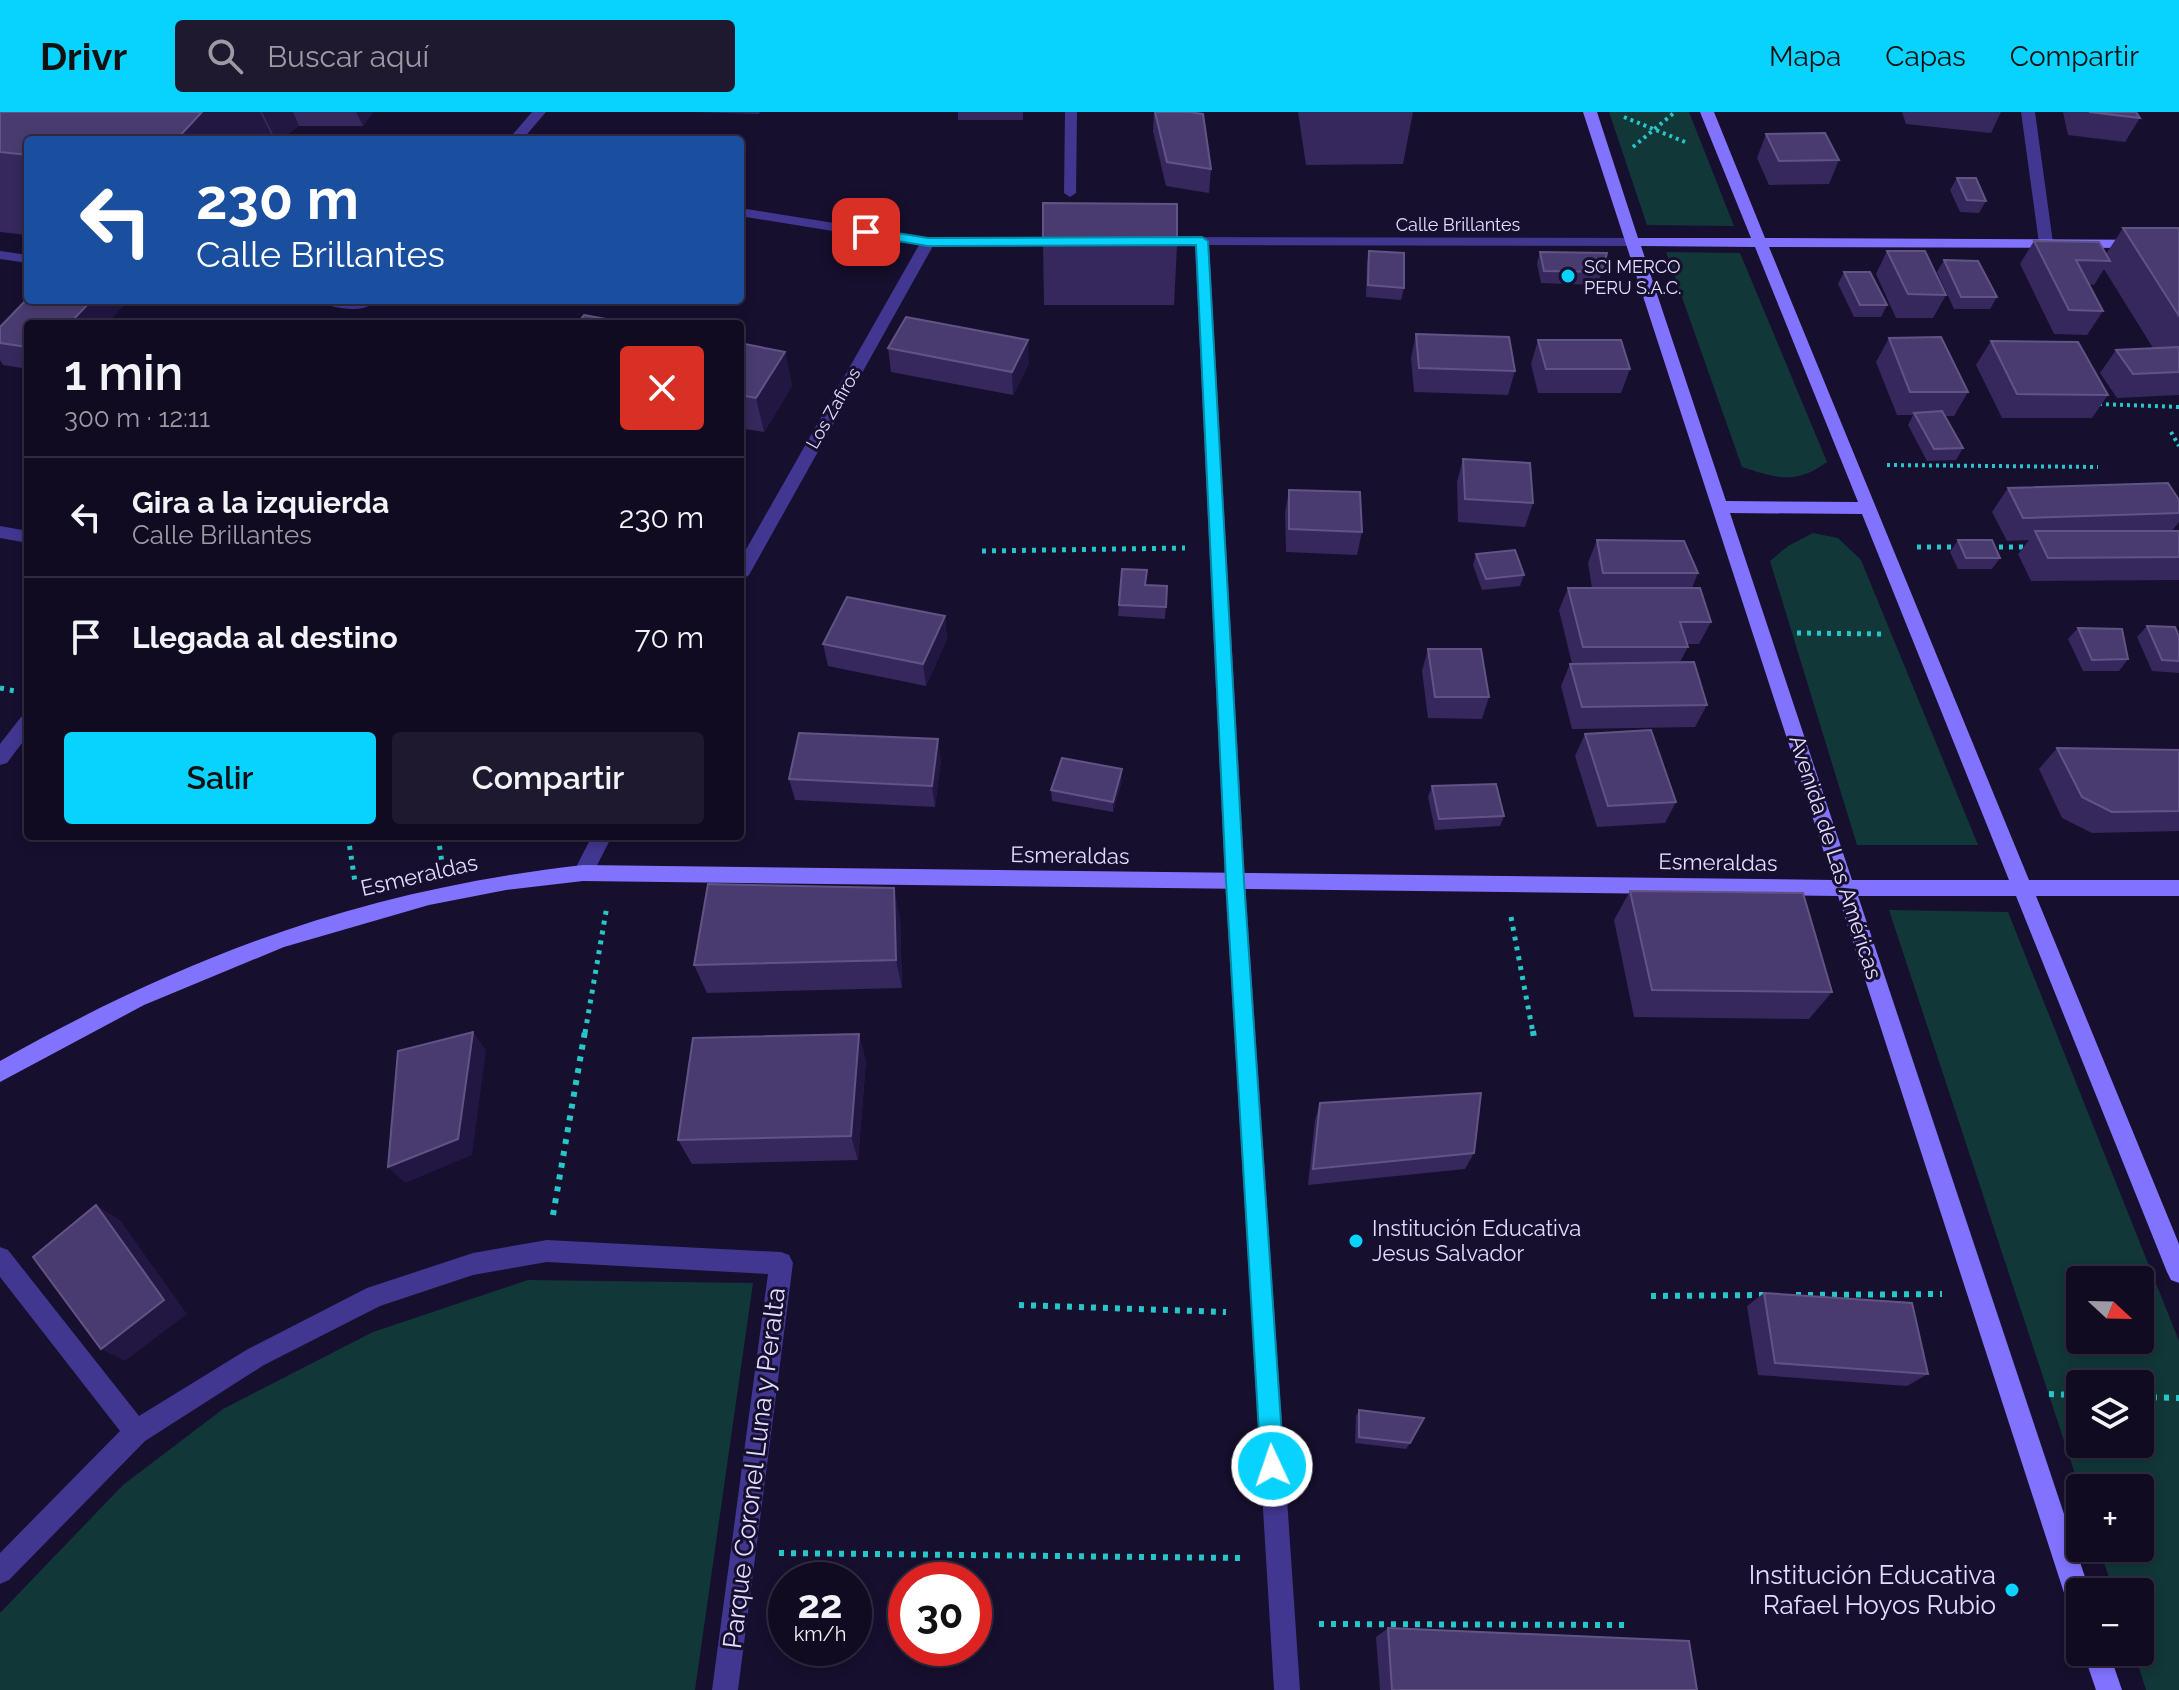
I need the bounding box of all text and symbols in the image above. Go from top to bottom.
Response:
search box [175,20,735,92]
text: Drivr [40,34,127,79]
icon: search [203,34,247,78]
text: Buscar aquí [267,39,429,74]
text: Mapa [1769,40,1841,73]
text: Capas [1885,40,1966,73]
text: Compartir [2010,40,2139,73]
text: 230 m [196,166,359,232]
icon: left [64,168,168,272]
pin [832,198,900,266]
icon: arrive [844,210,888,254]
street label: Calle Brillantes [1396,214,1521,235]
text: Calle Brillantes [196,233,445,275]
place label: SCI MERCO PERU S.A.C. [1584,256,1681,298]
marker: SCI MERCO PERU S.A.C. [1559,267,1577,285]
text: 1 min [64,345,183,401]
button: close [620,346,704,430]
street label: Los Zafiros [801,364,865,452]
text: 300 m · 12:11 [64,403,210,433]
text: Gira a la izquierda [132,485,389,520]
icon: left [64,495,108,539]
text: 230 m [619,500,704,535]
text: Calle Brillantes [132,520,312,550]
icon: arrive [64,615,108,659]
text: Llegada al destino [132,620,398,655]
text: 70 m [634,620,704,655]
button: Salir [64,732,376,824]
button: Compartir [392,732,704,824]
street label: Avenida de Las Américas [1784,732,1888,982]
street label: Esmeraldas [1010,841,1130,869]
street label: Esmeraldas [1658,848,1778,876]
street label: Esmeraldas [358,849,480,901]
place label: Institución Educativa Jesus Salvador [1372,1215,1581,1266]
marker: Institución Educativa Jesus Salvador [1347,1232,1365,1250]
north arrow [2066,1266,2154,1354]
map controls [2066,1266,2154,1666]
street label: Parque Coronel Luna y Peralta [717,1286,791,1650]
button: layers [2066,1370,2154,1458]
position arrow [1230,1424,1314,1508]
button: + [2066,1474,2154,1562]
place label: Institución Educativa Rafael Hoyos Rubio [1749,1560,1996,1620]
speed limit sign: 30 [888,1562,992,1666]
button: − [2066,1578,2154,1666]
text: 22 [797,1580,843,1627]
marker: Institución Educativa Rafael Hoyos Rubio [2003,1581,2021,1599]
text: km/h [794,1622,846,1646]

